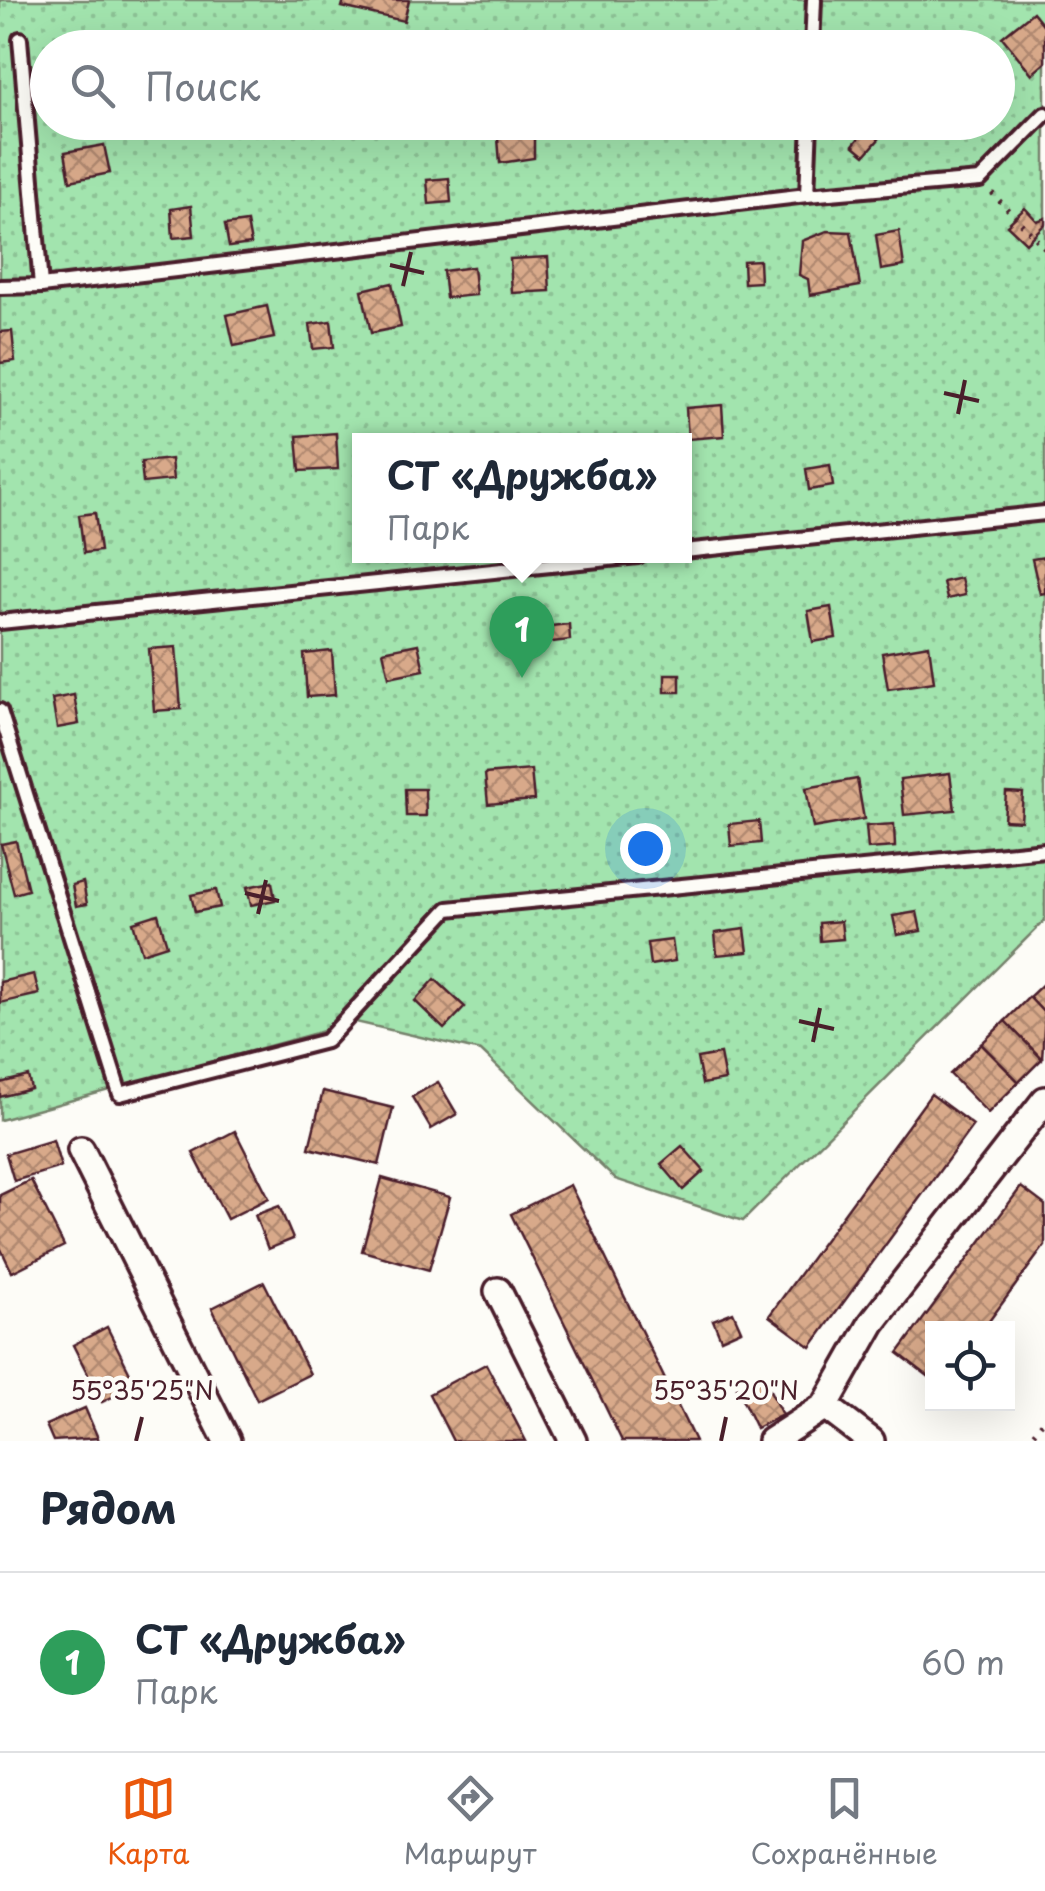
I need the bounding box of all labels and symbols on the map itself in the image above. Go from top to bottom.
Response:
pin: 1 [490,596,554,678]
your location [620,823,671,874]
text: 55°35'25"N [70,1371,214,1409]
text: 55°35'20"N [653,1371,799,1409]

